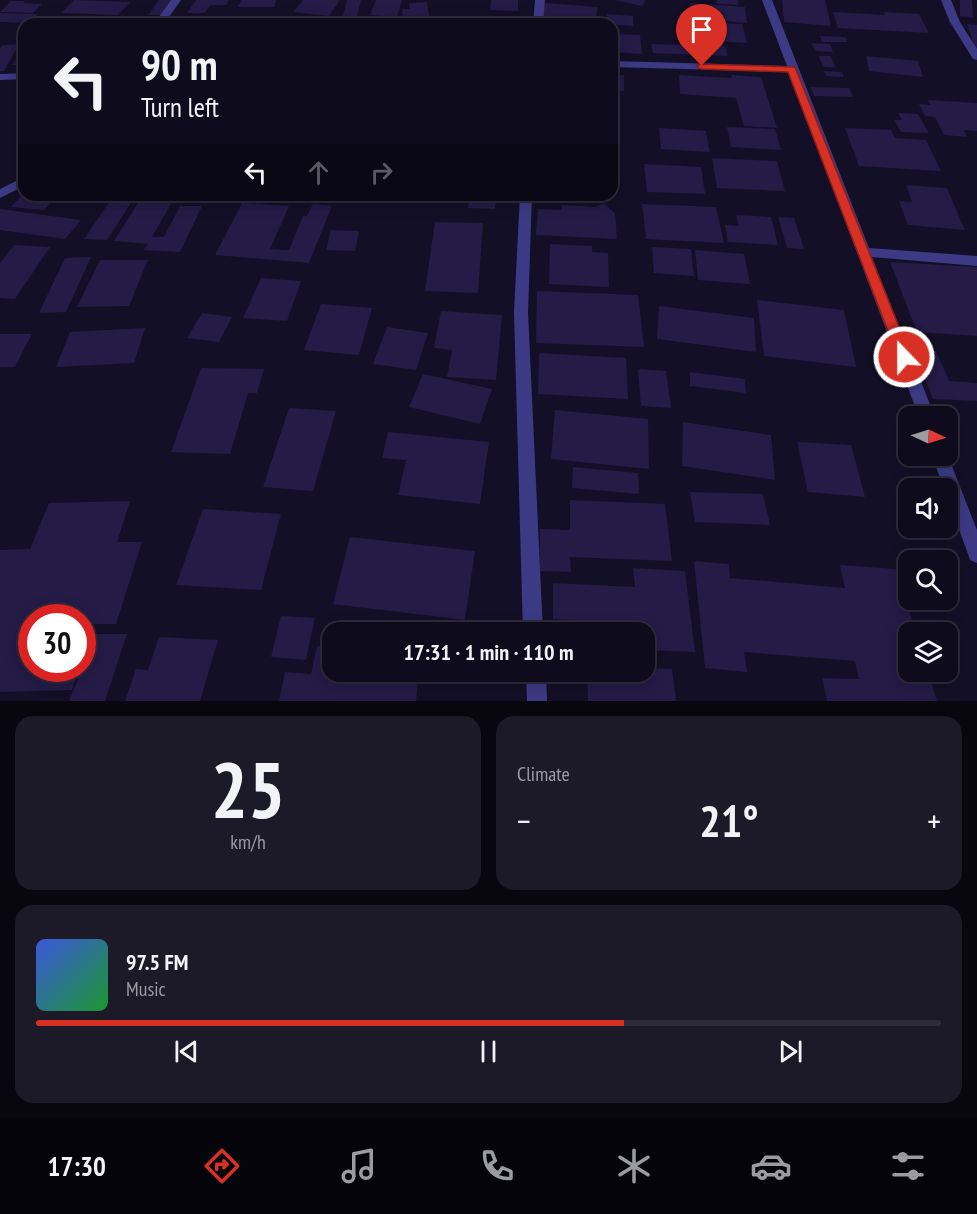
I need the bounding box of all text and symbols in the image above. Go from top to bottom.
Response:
pin [676,4,727,66]
icon: arrive [685,13,718,46]
text: 90 m [141,37,218,92]
icon: left [42,42,120,120]
text: Turn left [141,90,219,124]
icon: left [239,156,272,189]
icon: ahead [302,156,335,189]
icon: right [365,156,398,189]
position arrow [872,325,936,389]
north arrow [898,406,958,466]
map controls [898,406,958,682]
button: sound [898,478,958,538]
button: search [898,550,958,610]
speed limit sign: 30 [18,604,96,682]
button: layers [898,622,958,682]
text: 17:31 · 1 min · 110 m [403,638,574,666]
text: 25 [211,739,285,840]
text: Climate [517,761,570,787]
text: 21° [699,791,759,849]
text: − [517,799,531,842]
text: + [927,799,941,842]
text: km/h [230,829,266,855]
text: 97.5 FM [126,948,188,976]
text: Music [126,976,166,1002]
icon: previous [170,1035,203,1068]
icon: pause [472,1035,505,1068]
icon: next [774,1035,807,1068]
icon: directions [201,1145,243,1187]
icon: music [338,1145,380,1187]
icon: phone [476,1145,518,1187]
icon: climate [613,1145,655,1187]
icon: car [750,1145,792,1187]
icon: filters [887,1145,929,1187]
text: 17:30 [48,1149,106,1183]

